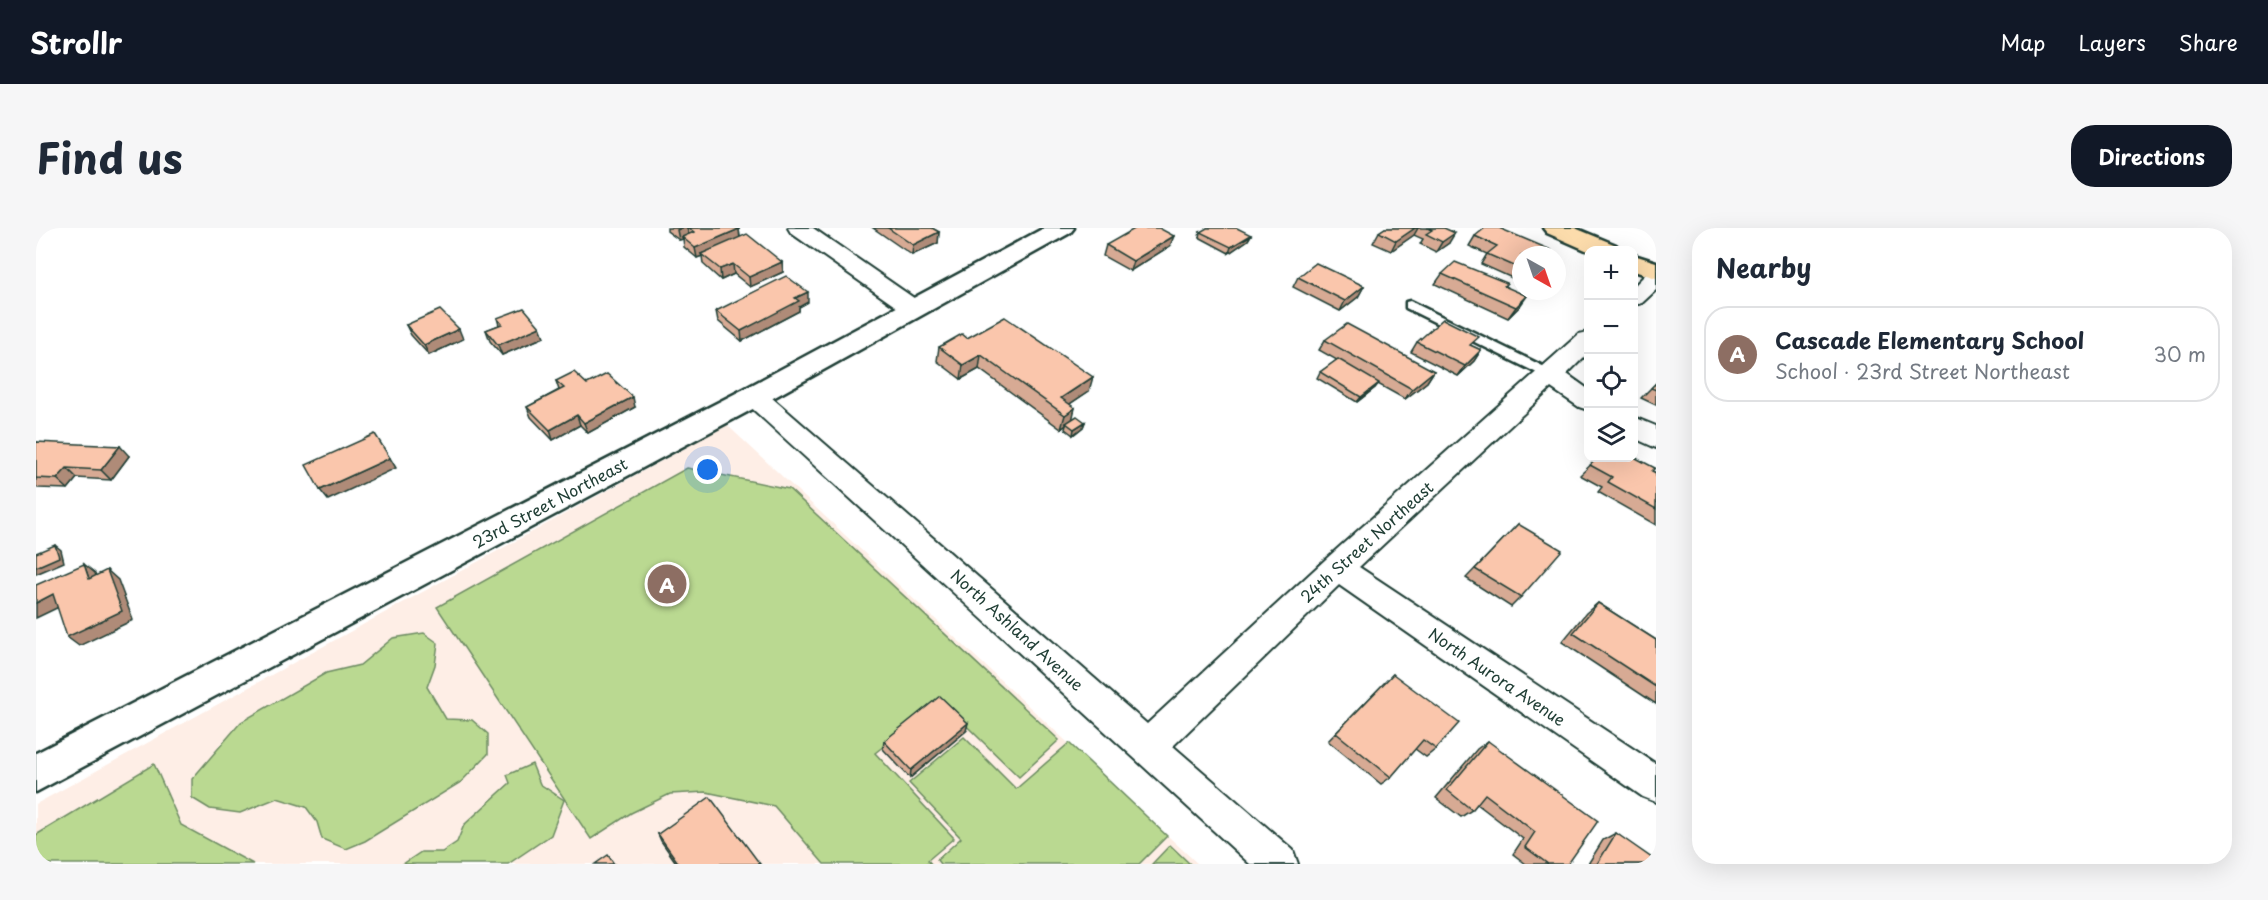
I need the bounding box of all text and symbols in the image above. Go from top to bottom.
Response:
text: Strollr [30,21,122,64]
text: Map [2001,26,2045,58]
text: Layers [2078,26,2146,58]
text: Share [2179,26,2238,58]
text: Find us [36,125,183,188]
button: Directions [2071,125,2232,187]
north arrow [1512,246,1566,300]
map controls [1584,246,1638,462]
button: + [1584,246,1638,300]
text: Nearby [1716,248,1811,287]
button: − [1584,300,1638,354]
text: Cascade Elementary School [1775,323,2084,356]
text: A [1730,339,1745,369]
text: 30 m [2153,339,2206,369]
button: locate [1584,354,1638,408]
text: School · 23rd Street Northeast [1775,356,2070,386]
button: layers [1584,408,1638,462]
street label: 23rd Street Northeast [468,451,631,553]
your location [693,455,722,484]
street label: 24th Street Northeast [1295,475,1438,608]
pin: A [648,562,686,606]
street label: North Ashland Avenue [946,563,1090,696]
street label: North Aurora Avenue [1424,621,1571,731]

